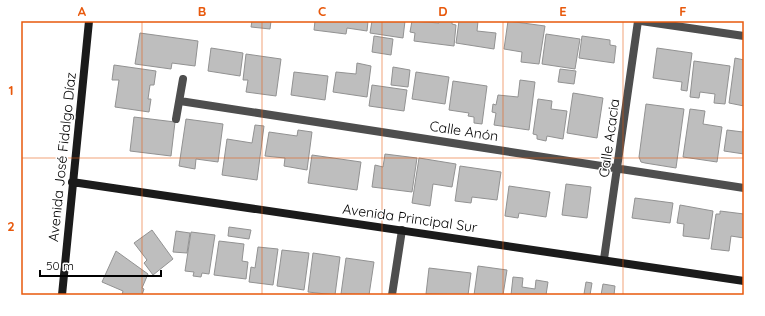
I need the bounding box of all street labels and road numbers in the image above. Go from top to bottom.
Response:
street label: Avenida José Fidalgo Díaz [44,71,80,243]
street label: Calle Acacia [595,98,623,178]
street label: Calle Anón [428,117,500,145]
street label: Avenida Principal Sur [341,200,479,236]

